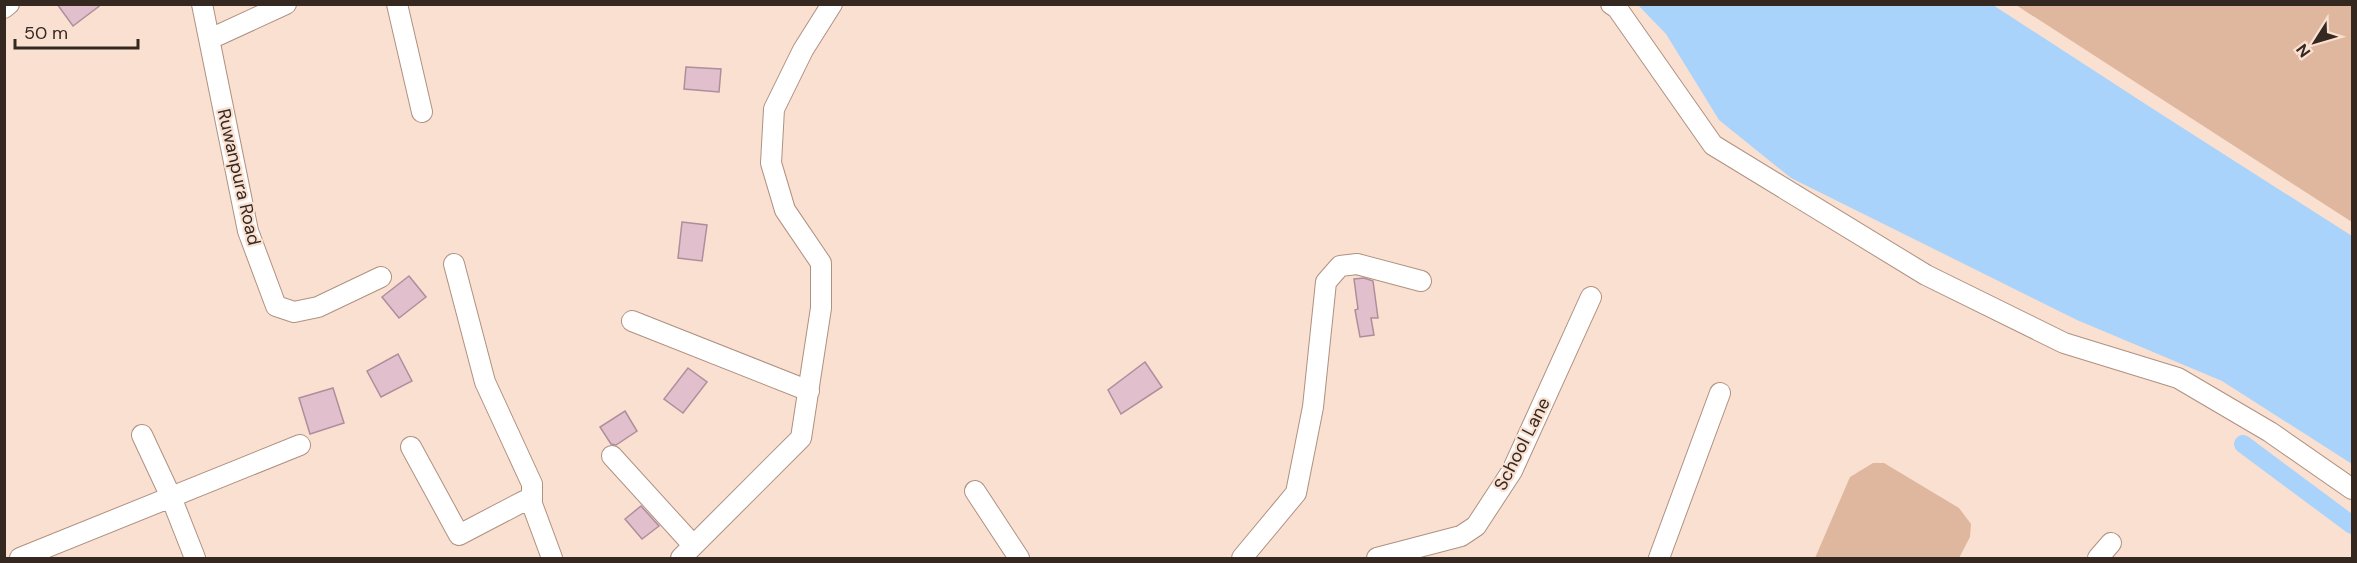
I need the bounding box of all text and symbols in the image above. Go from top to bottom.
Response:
scale bar [15,12,138,50]
north arrow [2285,12,2345,72]
text: 50 m [24,21,68,45]
text: N [2292,40,2315,62]
street label: Ruwanpura Road [212,106,266,248]
street label: School Lane [1488,394,1556,494]

